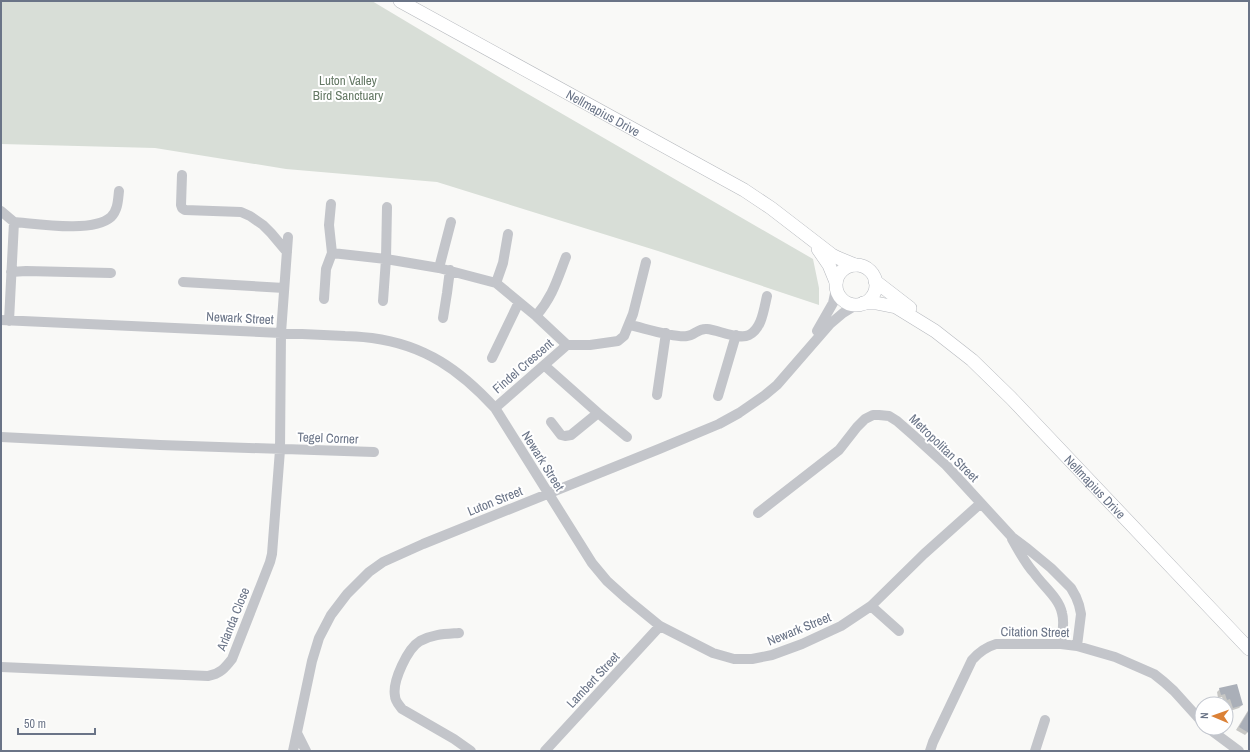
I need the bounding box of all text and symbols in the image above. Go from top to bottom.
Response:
park label: Luton Valley Bird Sanctuary [313,72,384,104]
street label: Nellmapius Drive [563,86,643,140]
street label: Newark Street [206,308,274,328]
street label: Findel Crescent [489,335,557,397]
street label: Metropolitan Street [905,410,983,486]
street label: Tegel Corner [297,428,359,448]
street label: Newark Street [518,428,568,494]
street label: Nellmapius Drive [1061,451,1130,522]
street label: Luton Street [465,482,525,520]
street label: Arlanda Close [212,585,253,654]
street label: Newark Street [765,608,834,650]
street label: Citation Street [1000,623,1070,641]
street label: Lambert Street [563,648,623,712]
north arrow [1194,696,1234,736]
scale bar [18,710,95,736]
text: N [1197,712,1211,719]
text: 50 m [24,716,46,732]

